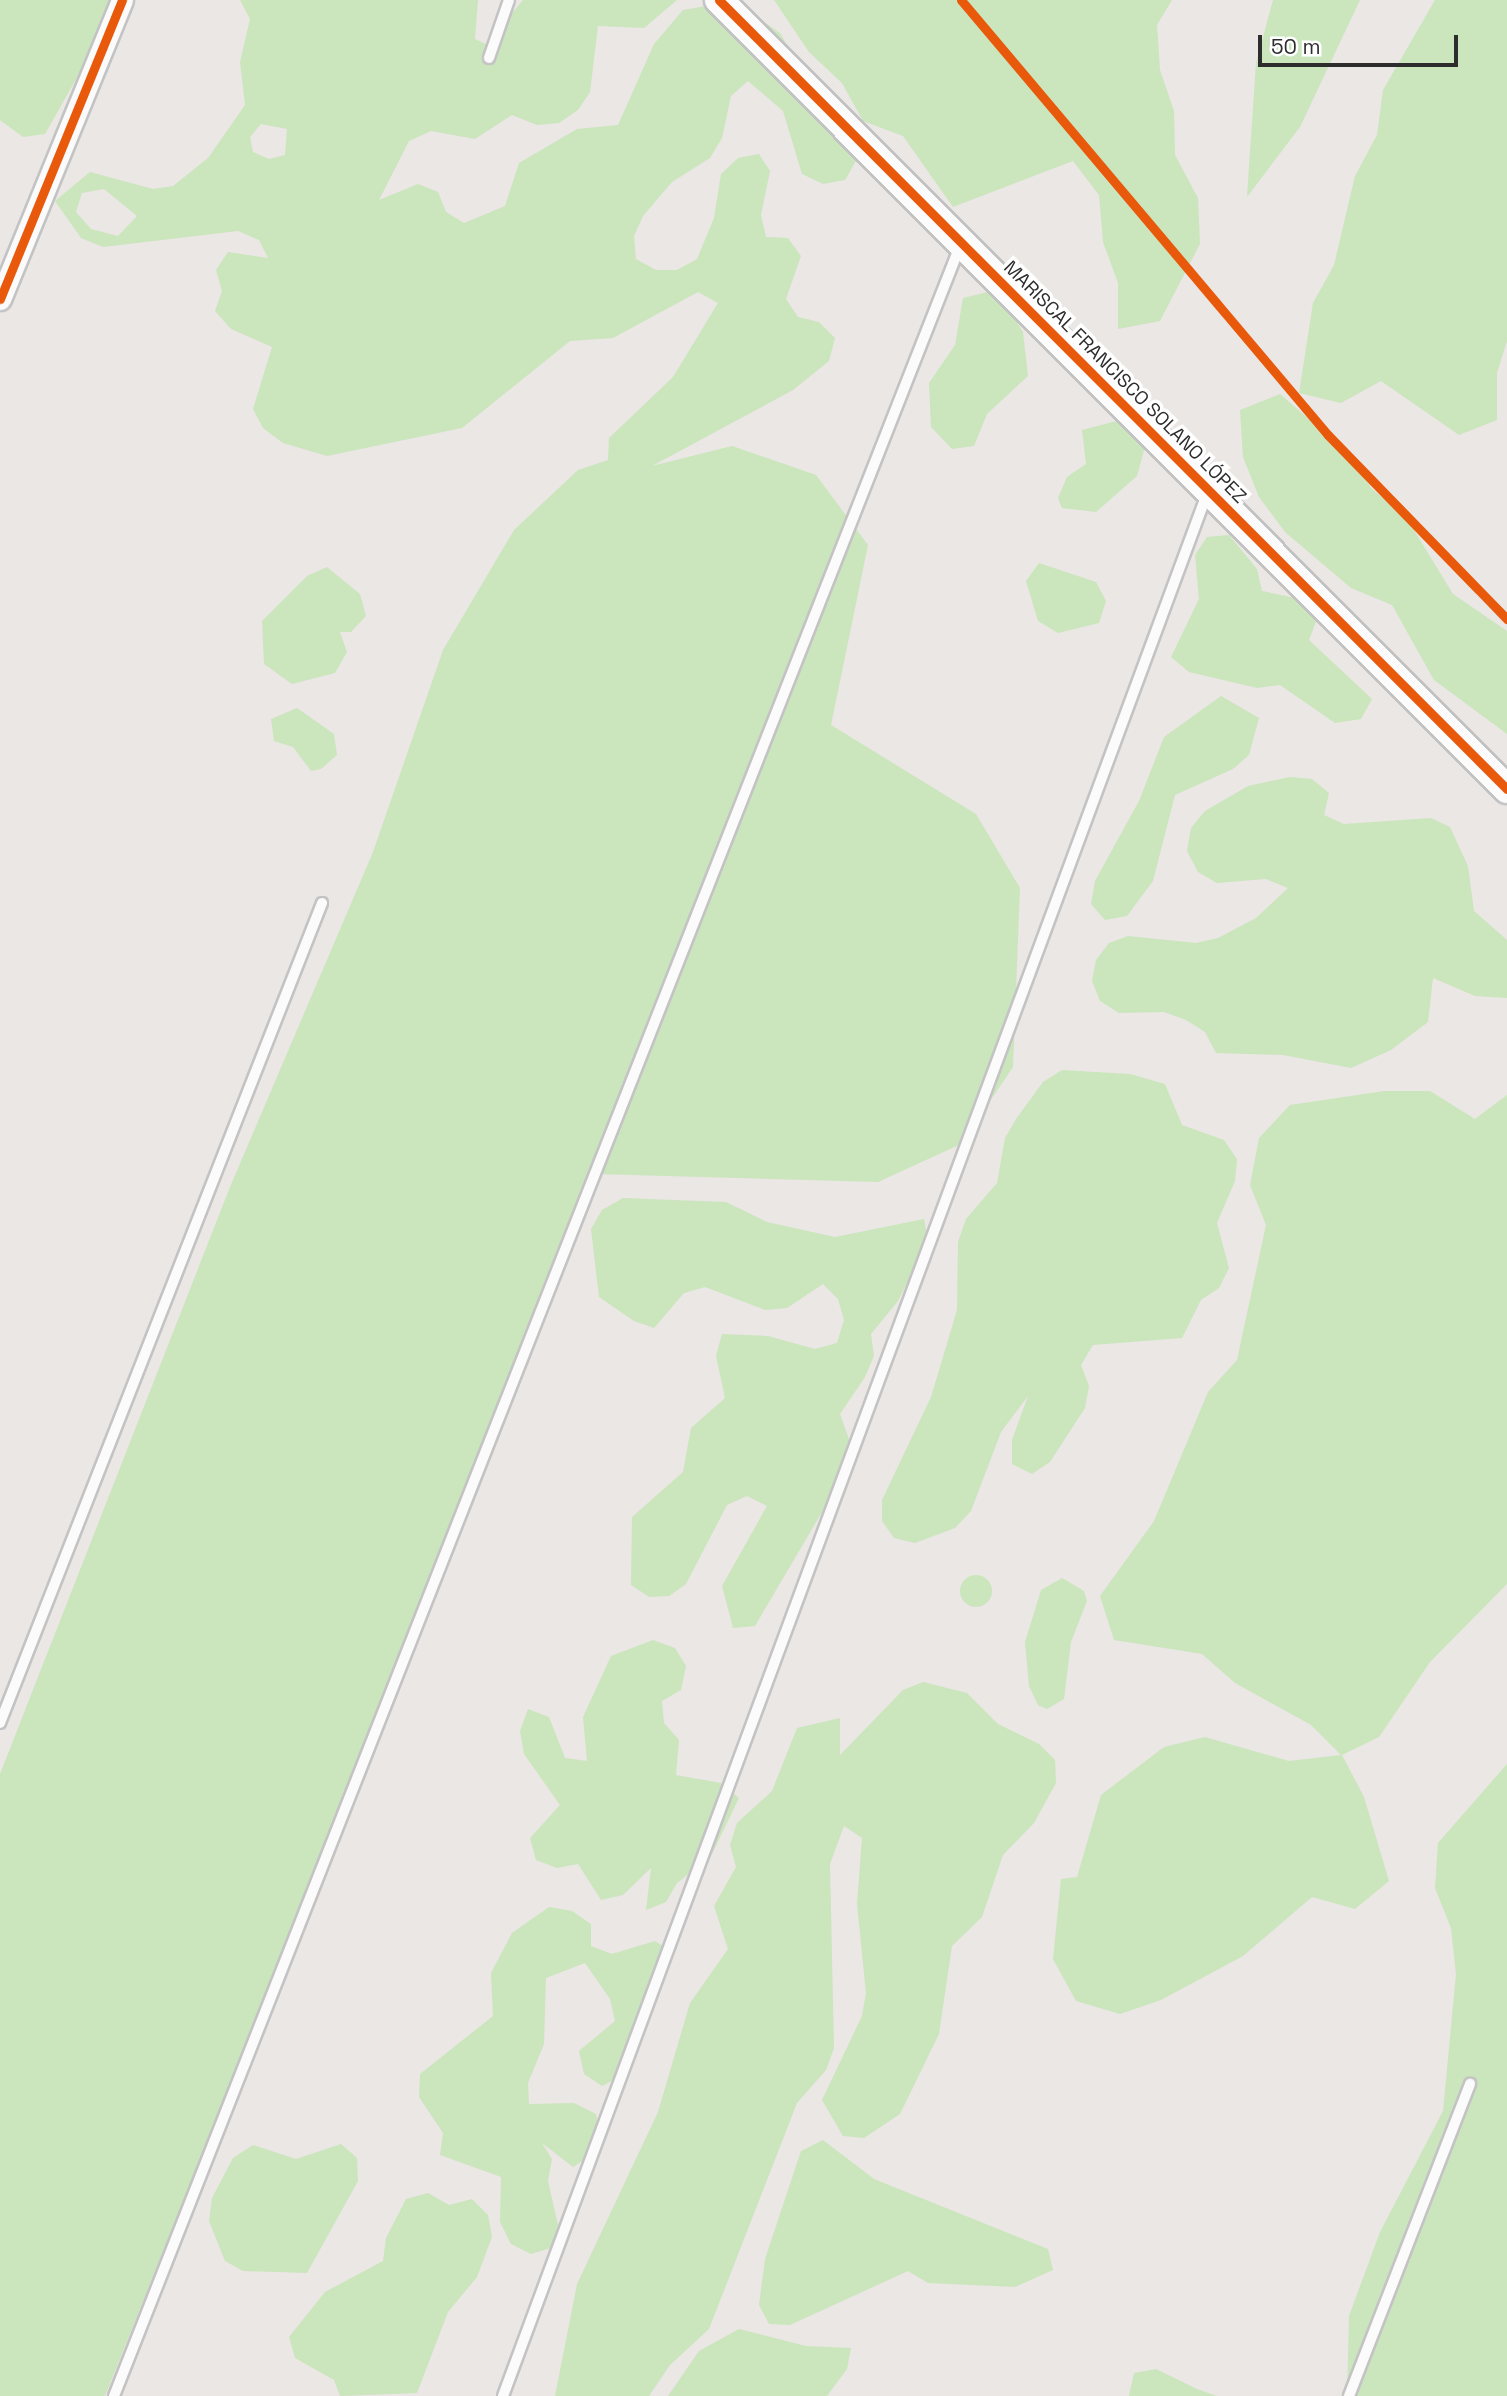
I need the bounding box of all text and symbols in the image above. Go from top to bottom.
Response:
scale bar [1262,21,1462,65]
text: 50 m [1271,33,1321,60]
street label: MARISCAL FRANCISCO SOLANO LÓPEZ [999,256,1251,508]

